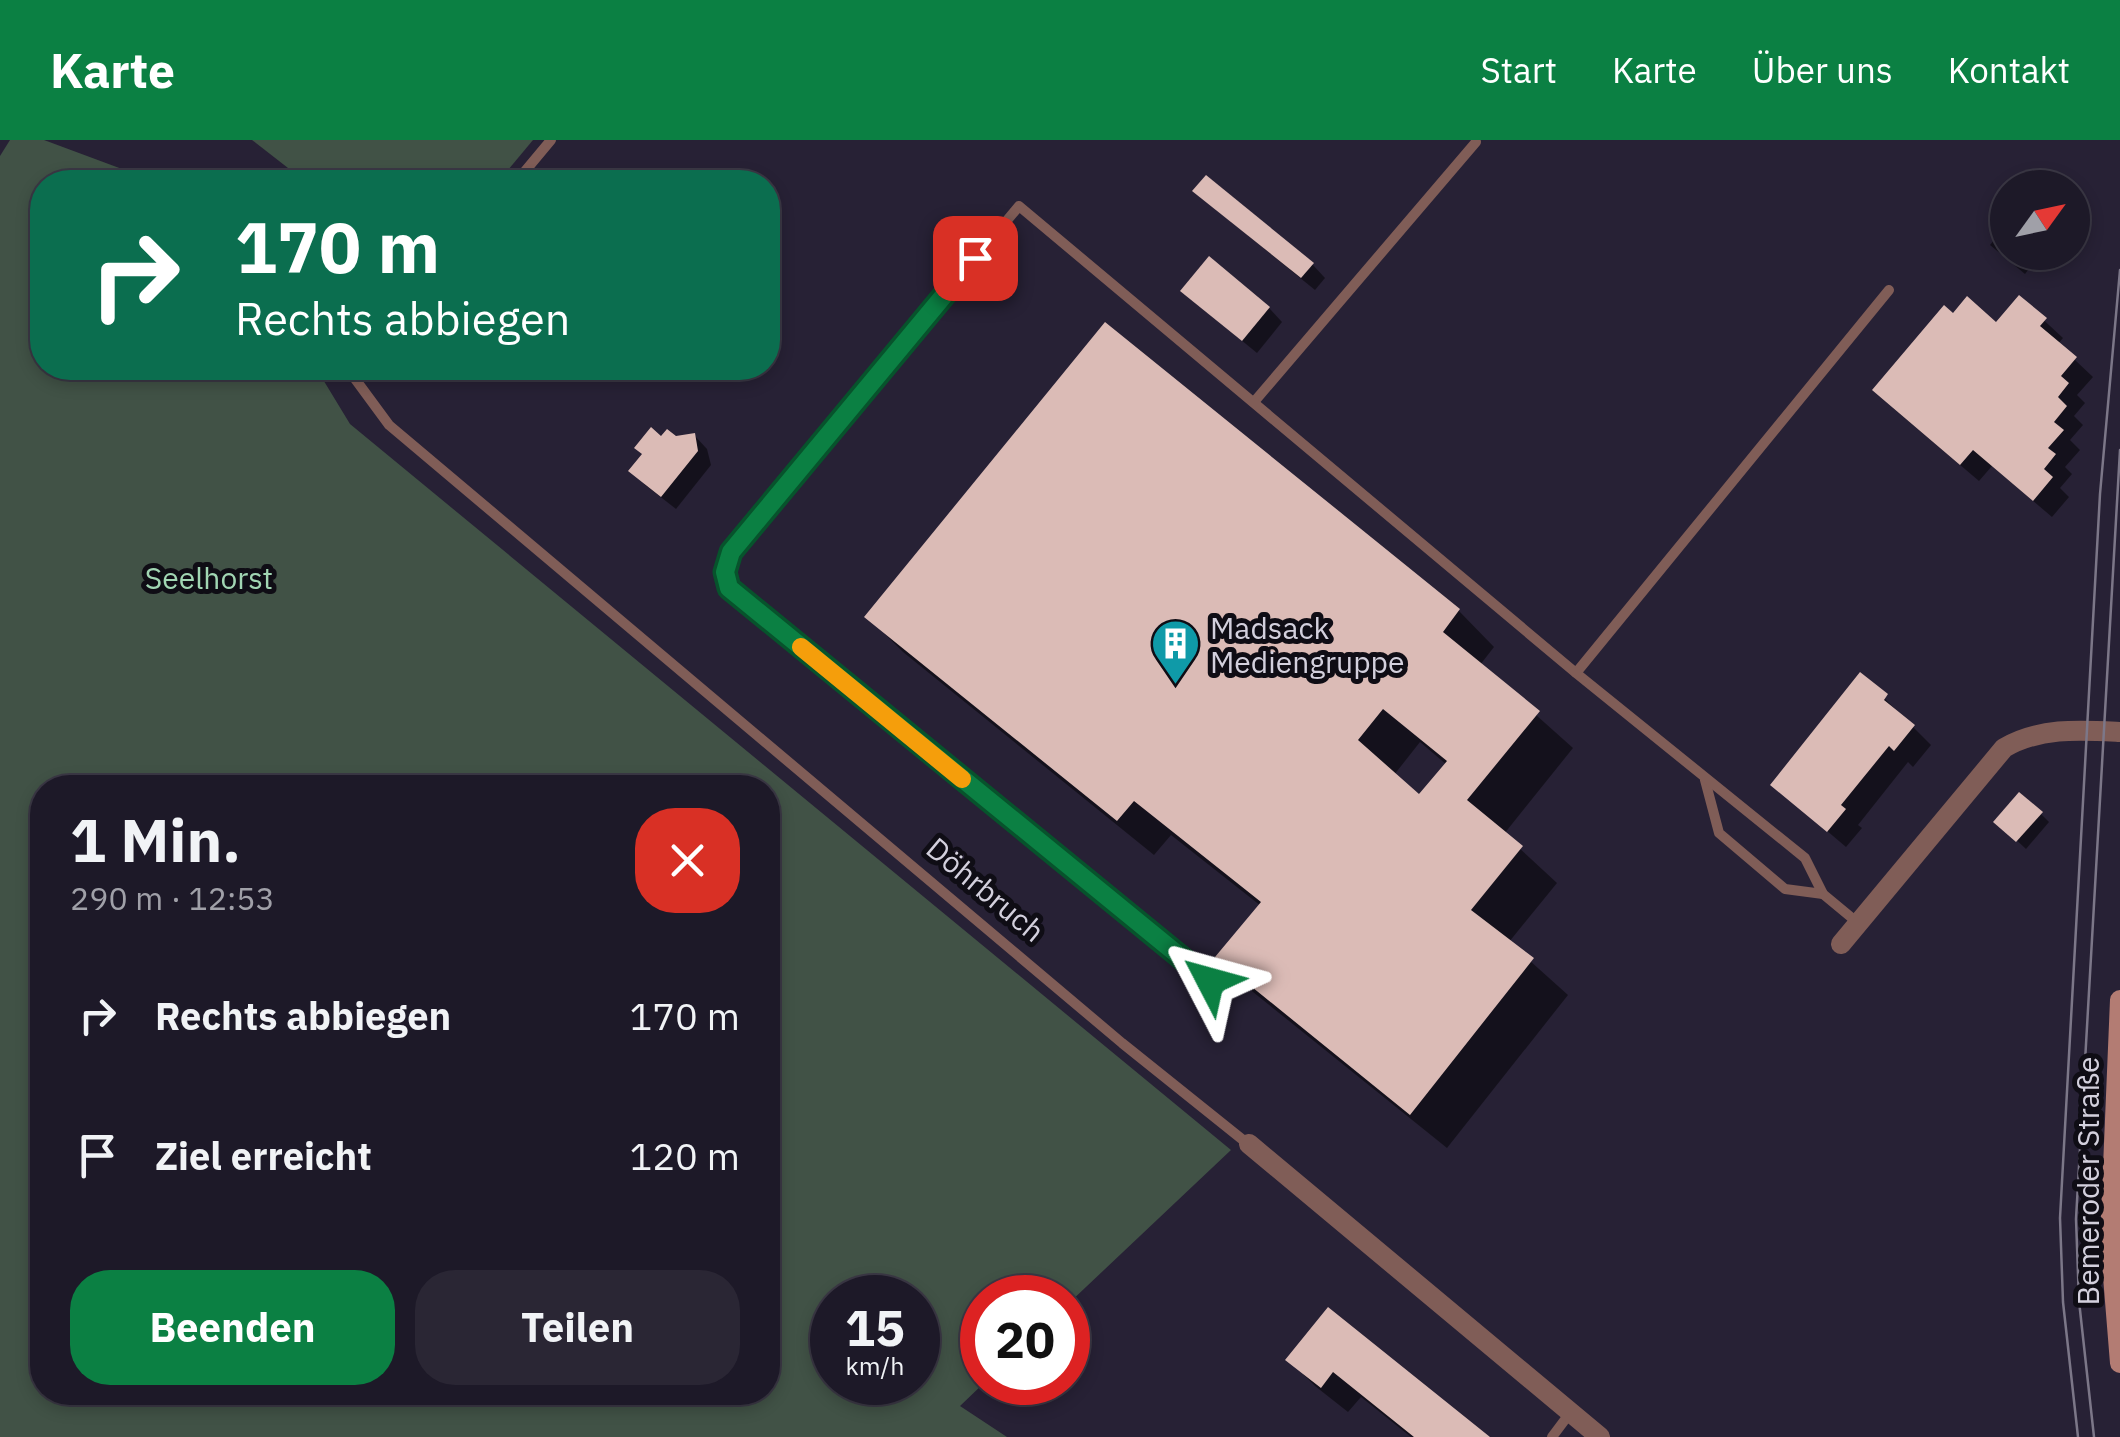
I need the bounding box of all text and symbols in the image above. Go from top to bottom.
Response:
text: Karte [50,39,175,101]
text: Start [1480,47,1557,93]
text: Karte [1612,47,1697,93]
text: Über uns [1752,47,1893,93]
text: Kontakt [1948,47,2070,93]
north arrow [1990,170,2090,270]
map controls [1990,170,2090,270]
text: 170 m [235,201,440,292]
icon: right [70,210,200,340]
pin [933,216,1018,301]
icon: arrive [948,231,1003,286]
text: Rechts abbiegen [235,289,570,347]
park label: Seelhorst [145,558,273,597]
place label: Madsack Mediengruppe [1210,608,1404,681]
building icon: Madsack Mediengruppe [1149,618,1201,686]
text: 1 Min. [70,800,241,879]
button: close [635,808,740,913]
street label: Döhrbruch [919,828,1053,950]
text: 290 m · 12:53 [70,877,275,919]
position arrow [1158,929,1262,1033]
icon: right [70,988,125,1043]
text: Rechts abbiegen [155,991,451,1040]
text: 170 m [629,991,740,1040]
street label: Bemeroder Straße [2068,1057,2107,1305]
icon: arrive [70,1128,125,1183]
text: Ziel erreicht [155,1131,372,1180]
text: 120 m [629,1131,740,1180]
button: Beenden [70,1270,395,1385]
button: Teilen [415,1270,740,1385]
speed limit sign: 20 [960,1275,1090,1405]
text: 15 [845,1295,905,1360]
text: km/h [846,1349,904,1382]

